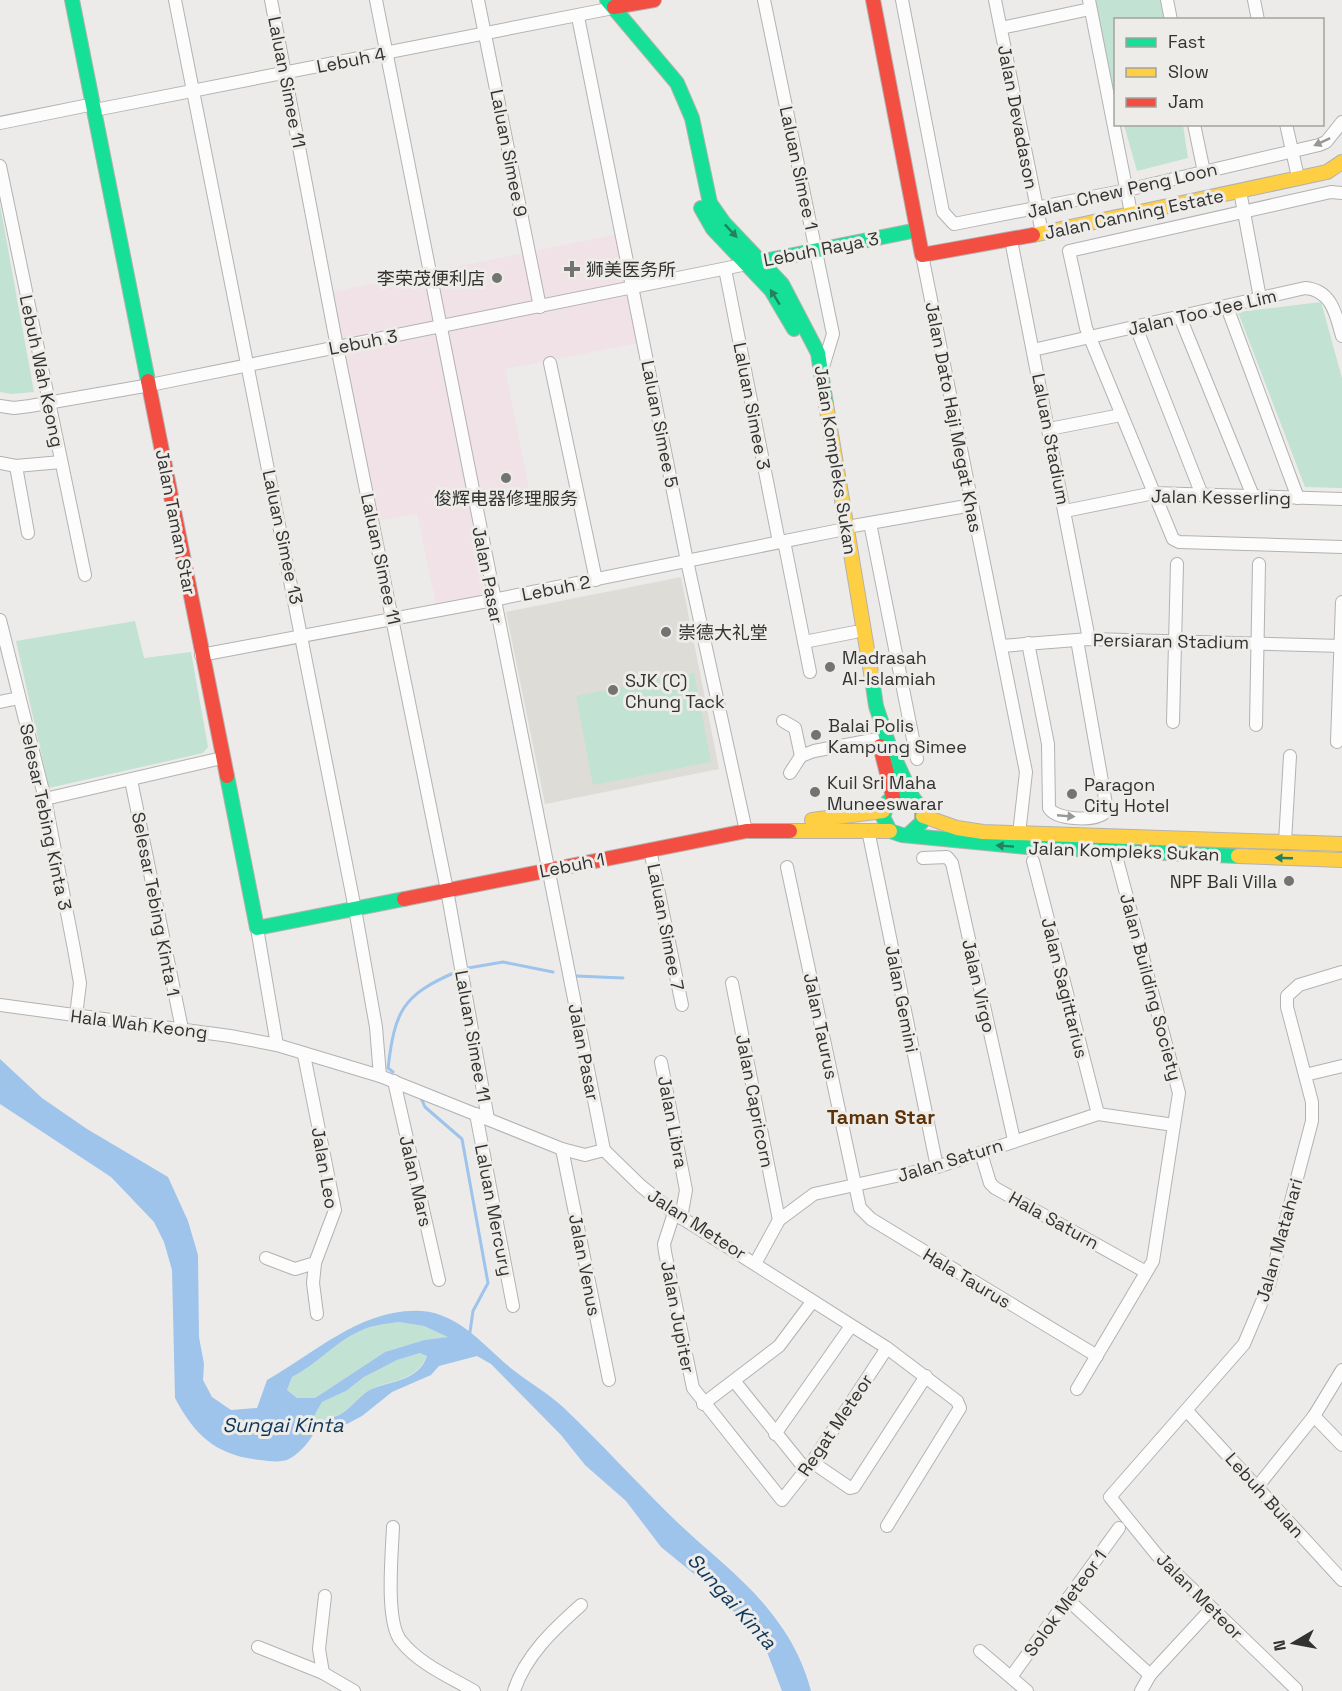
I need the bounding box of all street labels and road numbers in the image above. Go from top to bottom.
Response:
street label: Laluan Simee 11 [263,14,311,150]
street label: Lebuh 4 [314,42,388,78]
street label: Jalan Devadason [993,43,1043,191]
street label: Laluan Simee 9 [485,87,533,219]
street label: Laluan Simee 1 [775,104,823,232]
street label: Jalan Chew Peng Loon [1025,157,1219,223]
street label: Jalan Canning Estate [1042,184,1226,244]
street label: Lebuh Raya 3 [761,227,881,271]
street label: Jalan Too Jee Lim [1125,284,1279,340]
street label: Lebuh Wah Keong [15,293,69,449]
street label: Jalan Dato Haji Megat Khas [920,300,988,534]
street label: Lebuh 3 [327,324,399,360]
street label: Laluan Simee 3 [728,340,776,472]
street label: Laluan Simee 5 [636,358,684,490]
street label: Jalan Kompleks Sukan [810,364,862,556]
street label: Laluan Stadium [1027,371,1075,507]
street label: Jalan Taman Star [151,447,201,597]
street label: Laluan Simee 13 [258,468,308,606]
street label: Jalan Kesserling [1151,484,1291,510]
street label: Laluan Simee 11 [356,491,406,627]
street label: Jalan Pasar [467,524,509,626]
street label: Lebuh 2 [520,570,592,606]
street label: Persiaran Stadium [1093,628,1249,654]
street label: Selesar Tebing Kinta 3 [15,722,77,912]
street label: Selesar Tebing Kinta 1 [127,810,185,998]
street label: Jalan Kompleks Sukan [1028,836,1220,866]
street label: Lebuh 1 [537,847,607,883]
street label: Laluan Simee 7 [642,862,690,992]
street label: Jalan Building Society [1115,891,1187,1083]
street label: Jalan Sagittarius [1036,915,1094,1061]
street label: Jalan Virgo [957,937,1001,1035]
street label: Jalan Gemini [880,943,924,1055]
street label: Laluan Simee 11 [450,968,496,1104]
street label: Jalan Taurus [799,971,843,1081]
street label: Jalan Pasar [563,1001,605,1103]
street label: Hala Wah Keong [69,1004,209,1044]
street label: Jalan Capricorn [731,1032,779,1170]
street label: Jalan Libra [653,1074,693,1170]
street label: Jalan Leo [307,1125,343,1211]
street label: Jalan Mars [394,1133,438,1229]
street label: Jalan Saturn [895,1133,1005,1187]
street label: Laluan Mercury [470,1142,518,1278]
street label: Jalan Matahari [1250,1176,1308,1304]
street label: Jalan Meteor [643,1183,751,1265]
street label: Hala Saturn [1005,1186,1103,1254]
street label: Jalan Venus [564,1212,606,1318]
street label: Hala Taurus [919,1243,1015,1313]
street label: Jalan Jupiter [656,1259,700,1375]
street label: Regat Meteor [792,1369,878,1481]
street label: Lebuh Bulan [1221,1447,1309,1543]
street label: Solok Meteor 1 [1019,1545,1111,1661]
street label: Jalan Meteor [1152,1548,1248,1644]

